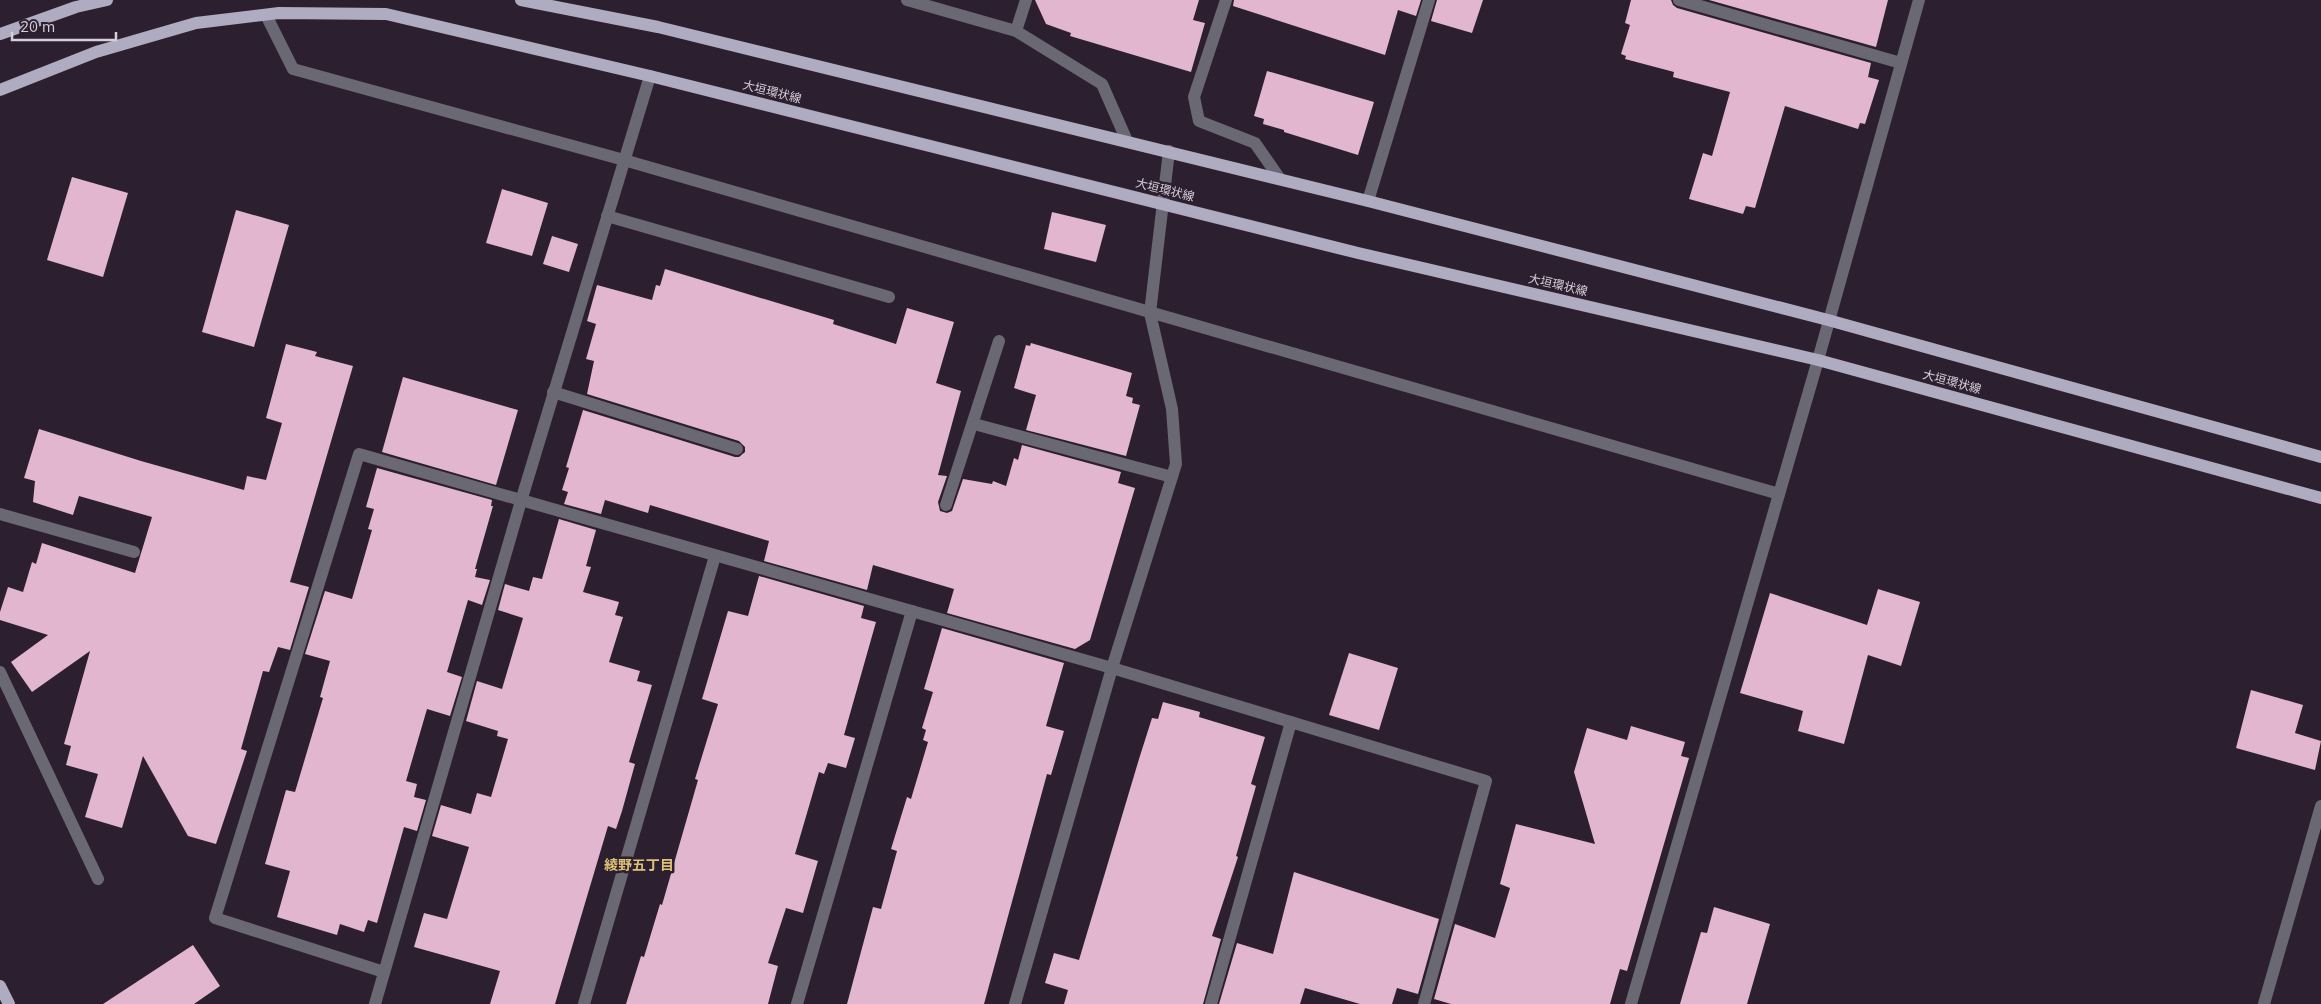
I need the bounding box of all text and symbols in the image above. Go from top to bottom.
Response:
scale bar [12,10,116,42]
text: 20 m [20,17,55,36]
street label: 大垣環状線 [741,77,803,106]
street label: 大垣環状線 [1134,175,1196,204]
street label: 大垣環状線 [1527,270,1589,299]
street label: 大垣環状線 [1921,367,1983,397]
district label: 綾野五丁目 [604,856,674,874]

